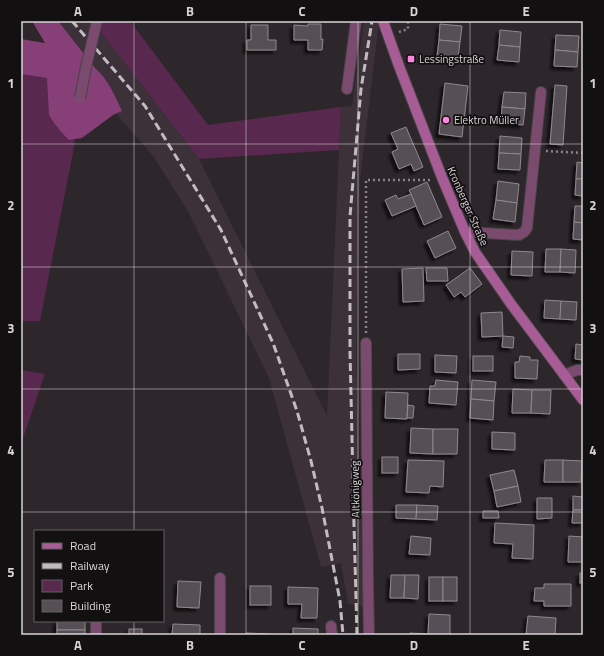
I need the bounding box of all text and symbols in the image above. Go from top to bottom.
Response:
text: A [74,1,82,21]
text: B [186,1,194,21]
text: C [298,1,306,21]
text: D [410,1,418,21]
text: E [522,1,530,21]
place label: Lessingstraße [419,51,485,67]
marker: Lessingstraße [406,54,416,64]
text: 1 [7,73,15,93]
text: 1 [589,73,597,93]
place label: Elektro Müller [454,112,519,128]
marker: Elektro Müller [441,115,451,125]
street label: Kronberger Straße [443,164,493,249]
text: 2 [7,195,15,215]
text: 2 [589,195,597,215]
text: 3 [7,318,15,338]
text: 3 [589,318,597,338]
text: 4 [7,440,15,460]
text: 4 [589,440,597,460]
street label: Altkönigweg [346,460,363,518]
legend [34,530,164,622]
text: Road [70,536,96,555]
text: Railway [70,556,110,575]
text: 5 [7,562,15,582]
text: 5 [589,562,597,582]
text: Park [70,576,93,595]
text: Building [70,596,111,615]
text: A [74,635,82,655]
text: B [186,635,194,655]
text: C [298,635,306,655]
text: D [410,635,418,655]
text: E [522,635,530,655]

